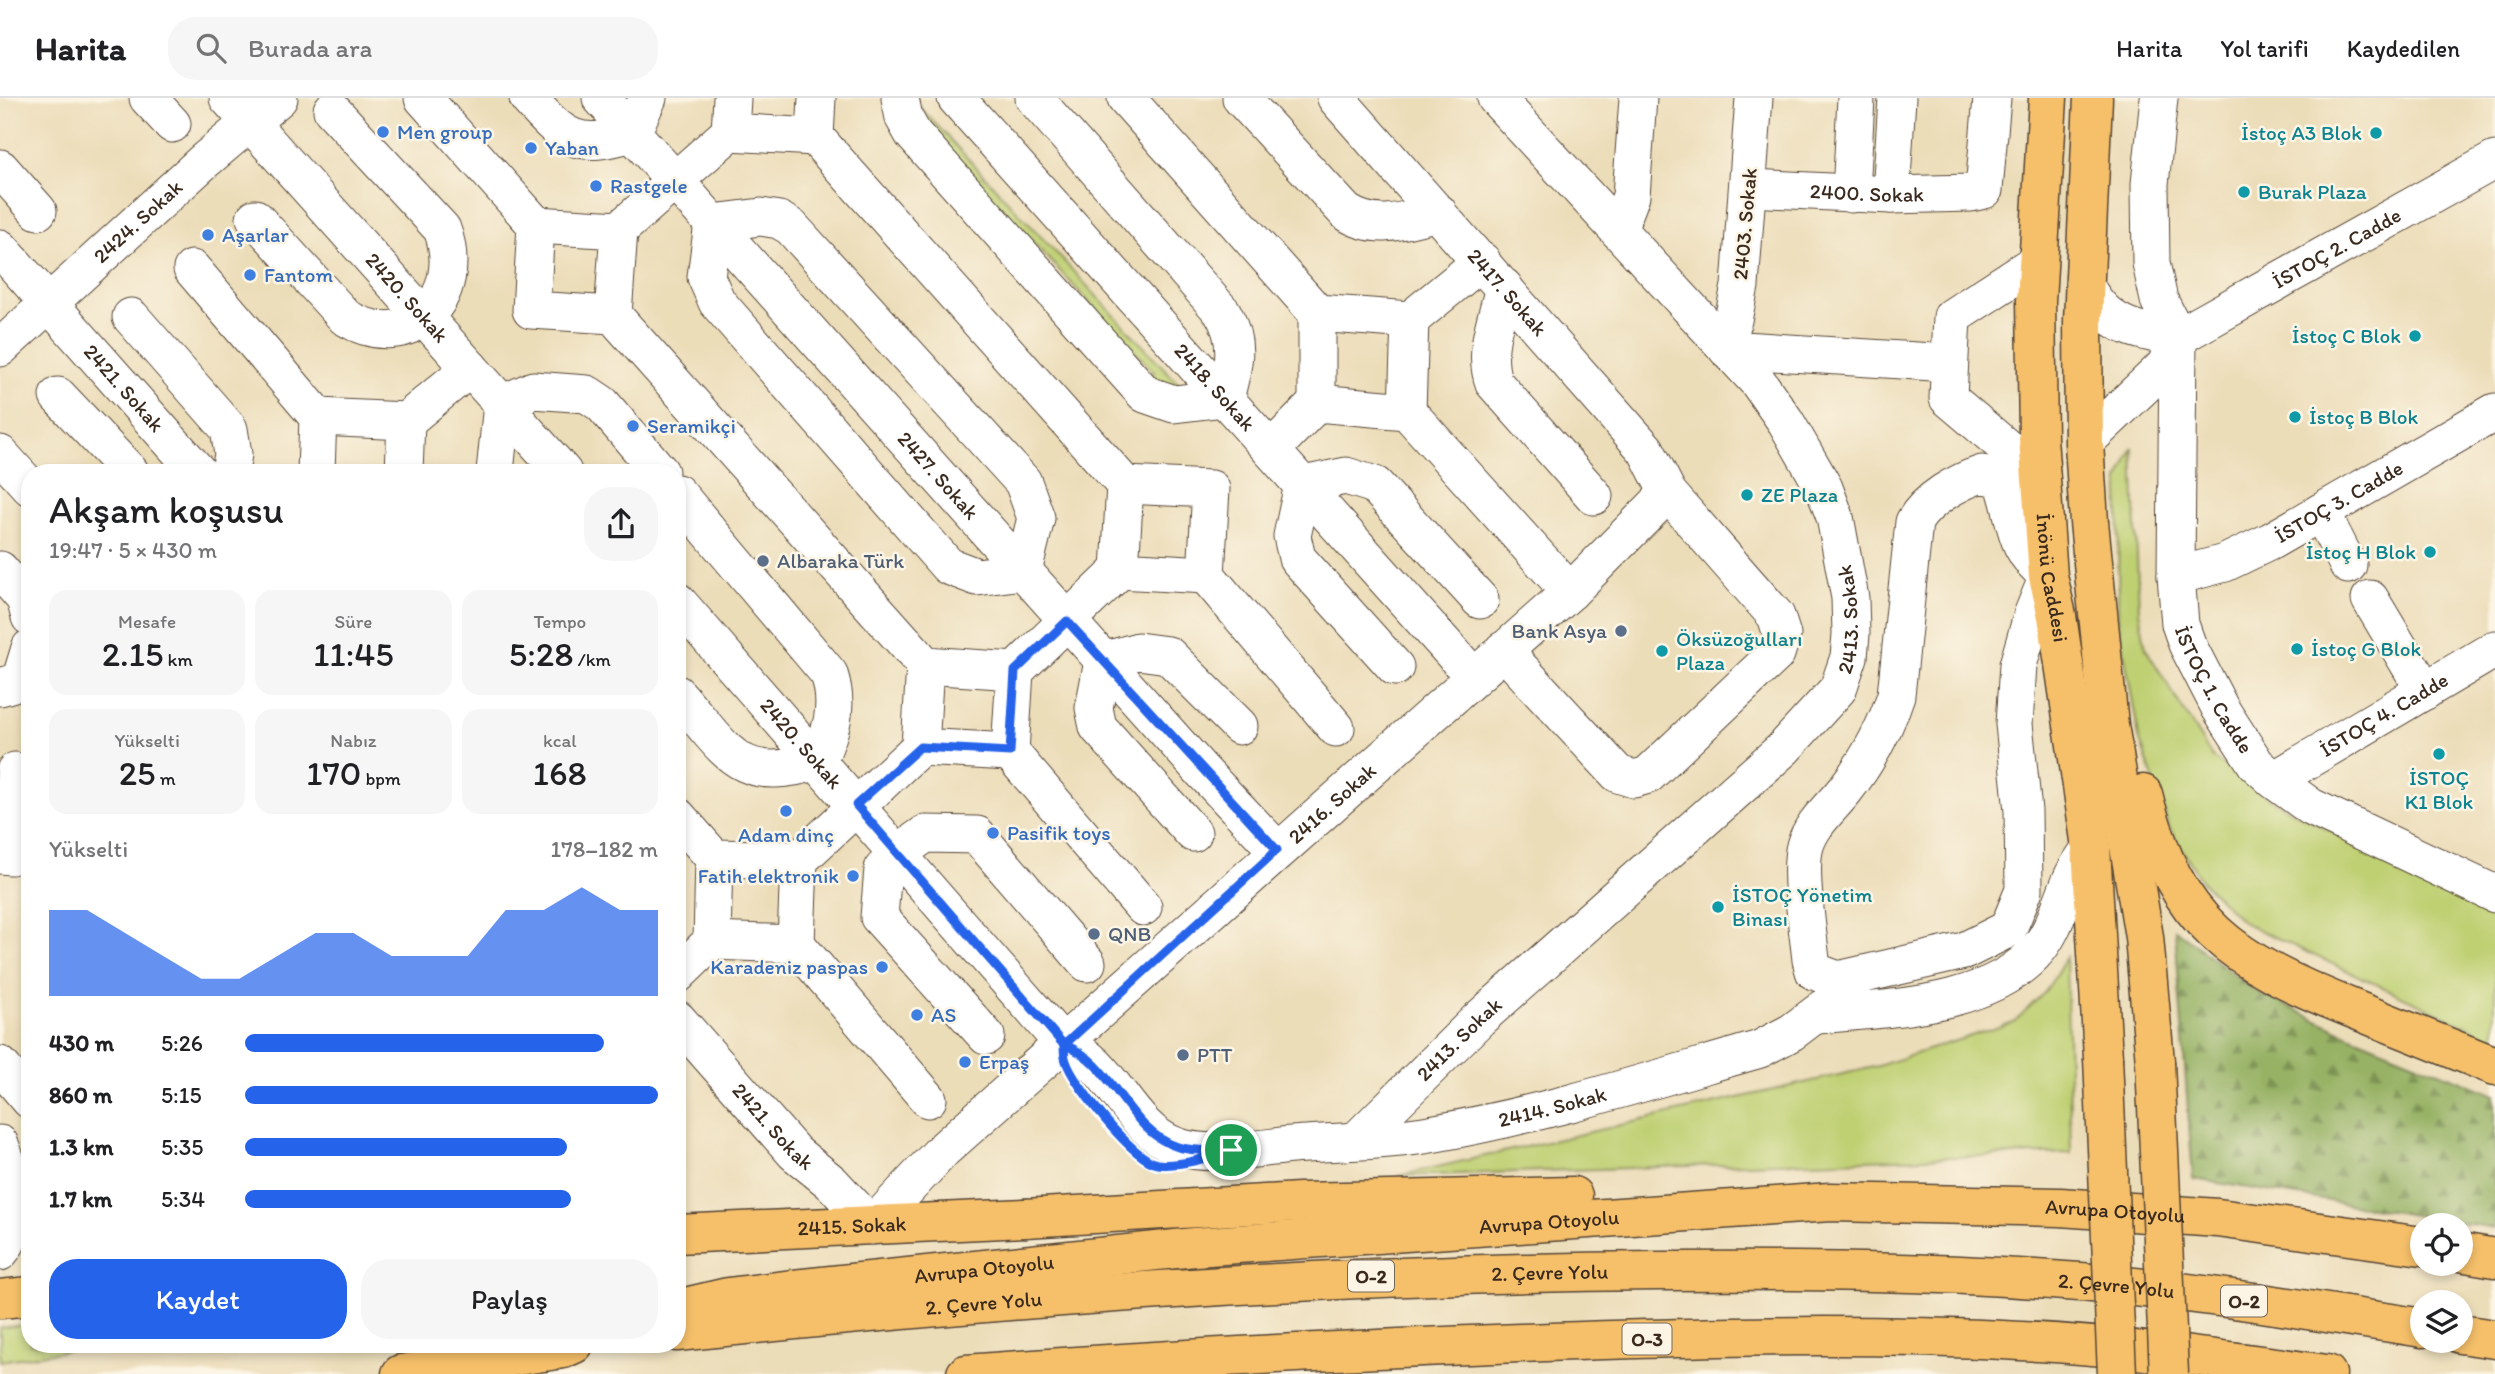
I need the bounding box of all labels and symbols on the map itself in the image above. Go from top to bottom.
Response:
place label: Men group [397,119,493,144]
place label: İstoç A3 Blok [2241,120,2362,145]
marker: Men group [375,124,391,140]
marker: İstoç A3 Blok [2368,125,2384,141]
place label: Yaban [545,135,599,160]
marker: Yaban [523,140,539,156]
street label: 2403. Sokak [1727,167,1762,281]
place label: Rastgele [610,173,688,198]
street label: 2424. Sokak [88,174,187,268]
marker: Rastgele [588,178,604,194]
street label: 2400. Sokak [1809,178,1924,207]
place label: Burak Plaza [2258,179,2367,204]
marker: Burak Plaza [2236,184,2252,200]
street label: İSTOÇ 2. Cadde [2268,202,2405,294]
place label: Aşarlar [222,222,289,247]
marker: Aşarlar [200,227,216,243]
street label: 2417. Sokak [1462,243,1553,341]
street label: 2420. Sokak [360,247,454,348]
place label: Fantom [264,262,333,287]
marker: Fantom [242,267,258,283]
place label: İstoç C Blok [2292,323,2401,348]
marker: İstoç C Blok [2407,328,2423,344]
street label: 2418. Sokak [1169,338,1261,436]
street label: 2421. Sokak [79,339,170,437]
place label: İstoç B Blok [2309,404,2419,429]
marker: İstoç B Blok [2287,409,2303,425]
place label: Seramikçi [647,413,736,438]
marker: Seramikçi [625,418,641,434]
street label: 2427. Sokak [893,426,984,524]
street label: İSTOÇ 3. Cadde [2270,455,2407,548]
place label: ZE Plaza [1761,482,1838,507]
marker: ZE Plaza [1739,487,1755,503]
street label: İnönü Caddesi [2031,512,2074,644]
place label: İstoç H Blok [2306,539,2416,564]
marker: İstoç H Blok [2422,544,2438,560]
place label: Albaraka Türk [777,548,904,573]
marker: Albaraka Türk [755,553,771,569]
street label: 2413. Sokak [1831,563,1863,677]
place label: Bank Asya [1512,618,1607,643]
marker: Bank Asya [1613,623,1629,639]
street label: İSTOÇ 1. Cadde [2170,623,2259,758]
place label: Öksüzoğulları Plaza [1676,626,1802,675]
place label: İstoç G Blok [2311,636,2422,661]
marker: İstoç G Blok [2289,641,2305,657]
marker: Öksüzoğulları Plaza [1654,643,1670,659]
street label: İSTOÇ 4. Cadde [2315,667,2453,762]
street label: 2420. Sokak [755,693,848,794]
marker: İSTOÇ K1 Blok [2431,746,2447,762]
street label: 2416. Sokak [1283,757,1381,849]
place label: İSTOÇ K1 Blok [2405,765,2474,814]
marker: Adam dinç [778,803,794,819]
place label: Pasifik toys [1007,820,1111,845]
place label: Adam dinç [738,822,834,847]
marker: Pasifik toys [985,825,1001,841]
place label: Fatih elektronik [698,863,839,888]
marker: Fatih elektronik [845,868,861,884]
place label: İSTOÇ Yönetim Binası [1732,882,1873,931]
marker: İSTOÇ Yönetim Binası [1710,899,1726,915]
place label: QNB [1108,921,1151,946]
marker: QNB [1086,926,1102,942]
place label: Karadeniz paspas [710,954,868,979]
marker: Karadeniz paspas [874,959,890,975]
street label: 2413. Sokak [1411,992,1507,1086]
place label: AS [931,1002,956,1027]
marker: AS [909,1007,925,1023]
place label: PTT [1197,1042,1233,1067]
marker: PTT [1175,1047,1191,1063]
place label: Erpaş [979,1049,1029,1074]
marker: Erpaş [957,1054,973,1070]
street label: 2421. Sokak [727,1078,819,1175]
street label: 2414. Sokak [1496,1081,1609,1132]
pin [1201,1120,1261,1180]
street label: Avrupa Otoyolu [2045,1194,2186,1228]
street label: Avrupa Otoyolu [1478,1204,1620,1239]
street label: 2415. Sokak [797,1210,907,1240]
street label: Avrupa Otoyolu [913,1249,1055,1288]
street label: 2. Çevre Yolu [1491,1258,1609,1286]
road number: O-2 [1348,1260,1394,1292]
street label: 2. Çevre Yolu [2057,1268,2176,1303]
street label: 2. Çevre Yolu [924,1286,1043,1320]
road number: O-2 [2221,1286,2267,1316]
road number: O-3 [1622,1324,1672,1354]

